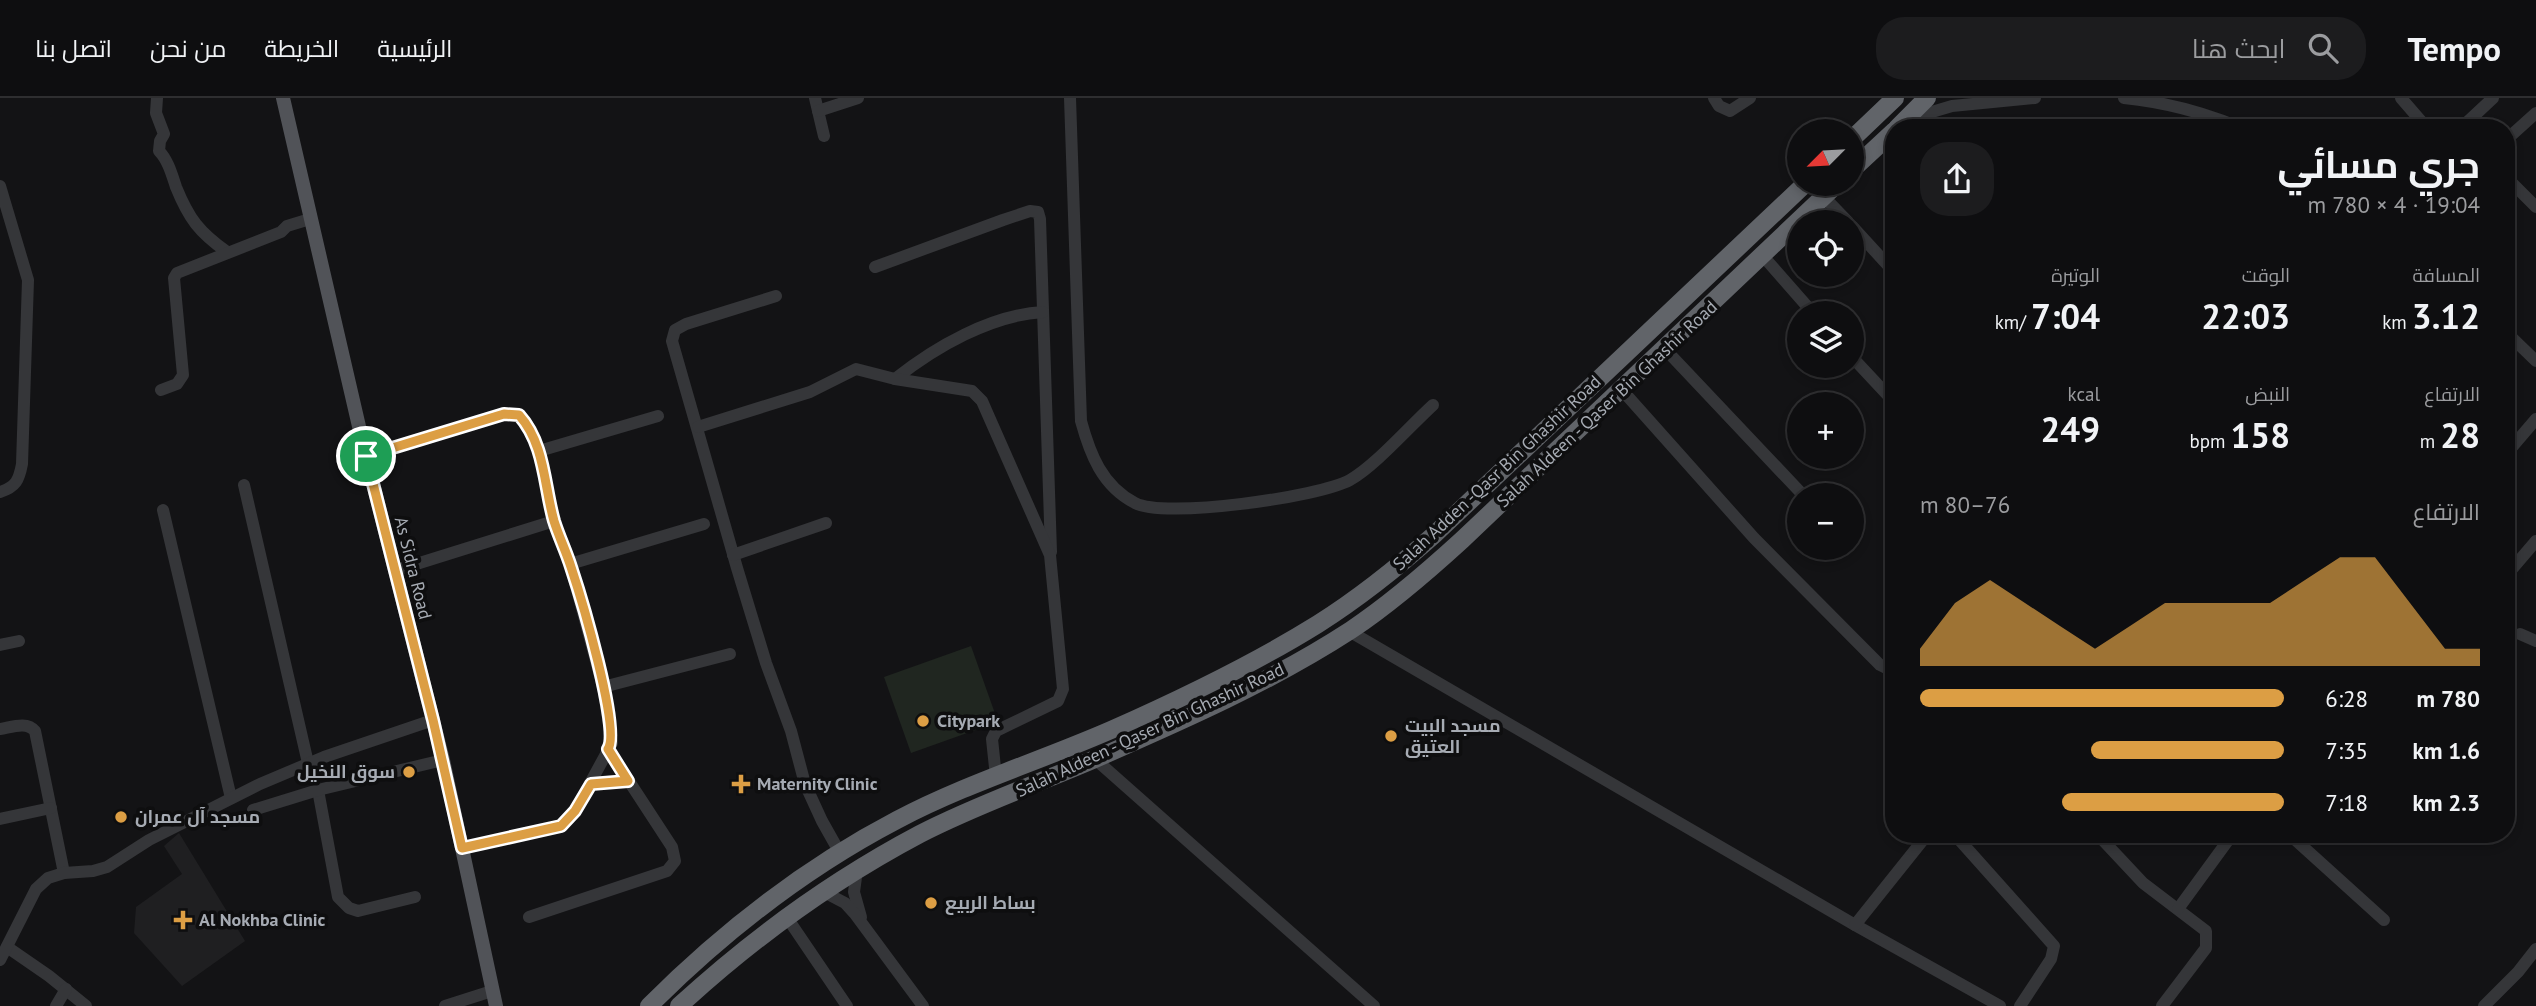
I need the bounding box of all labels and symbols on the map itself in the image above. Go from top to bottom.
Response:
north arrow [1787,119,1864,196]
street label: Salah Aldeen - Qaser Bin Ghashir Road [1492,295,1722,512]
street label: Salah Adden -Qasr Bin Ghashir Road [1388,370,1606,575]
pin [336,426,396,486]
street label: As Sidra Road [390,514,437,622]
street label: Salah Aldeen - Qaser Bin Ghashir Road [1012,657,1288,802]
place label: Citypark [937,709,1000,732]
marker: Citypark [915,713,931,729]
place label: مسجد البيت العتيق [1405,714,1501,758]
marker: مسجد البيت العتيق [1383,728,1399,744]
place label: سوق النخيل [297,760,395,783]
marker: سوق النخيل [401,764,417,780]
place label: Maternity Clinic [757,772,878,795]
marker: Maternity Clinic [731,774,751,794]
place label: مسجد آل عمران [135,805,260,828]
marker: مسجد آل عمران [113,809,129,825]
place label: بساط الربيع [945,891,1036,915]
marker: بساط الربيع [923,895,939,911]
place label: Al Nokhba Clinic [199,908,326,931]
marker: Al Nokhba Clinic [173,910,193,930]

